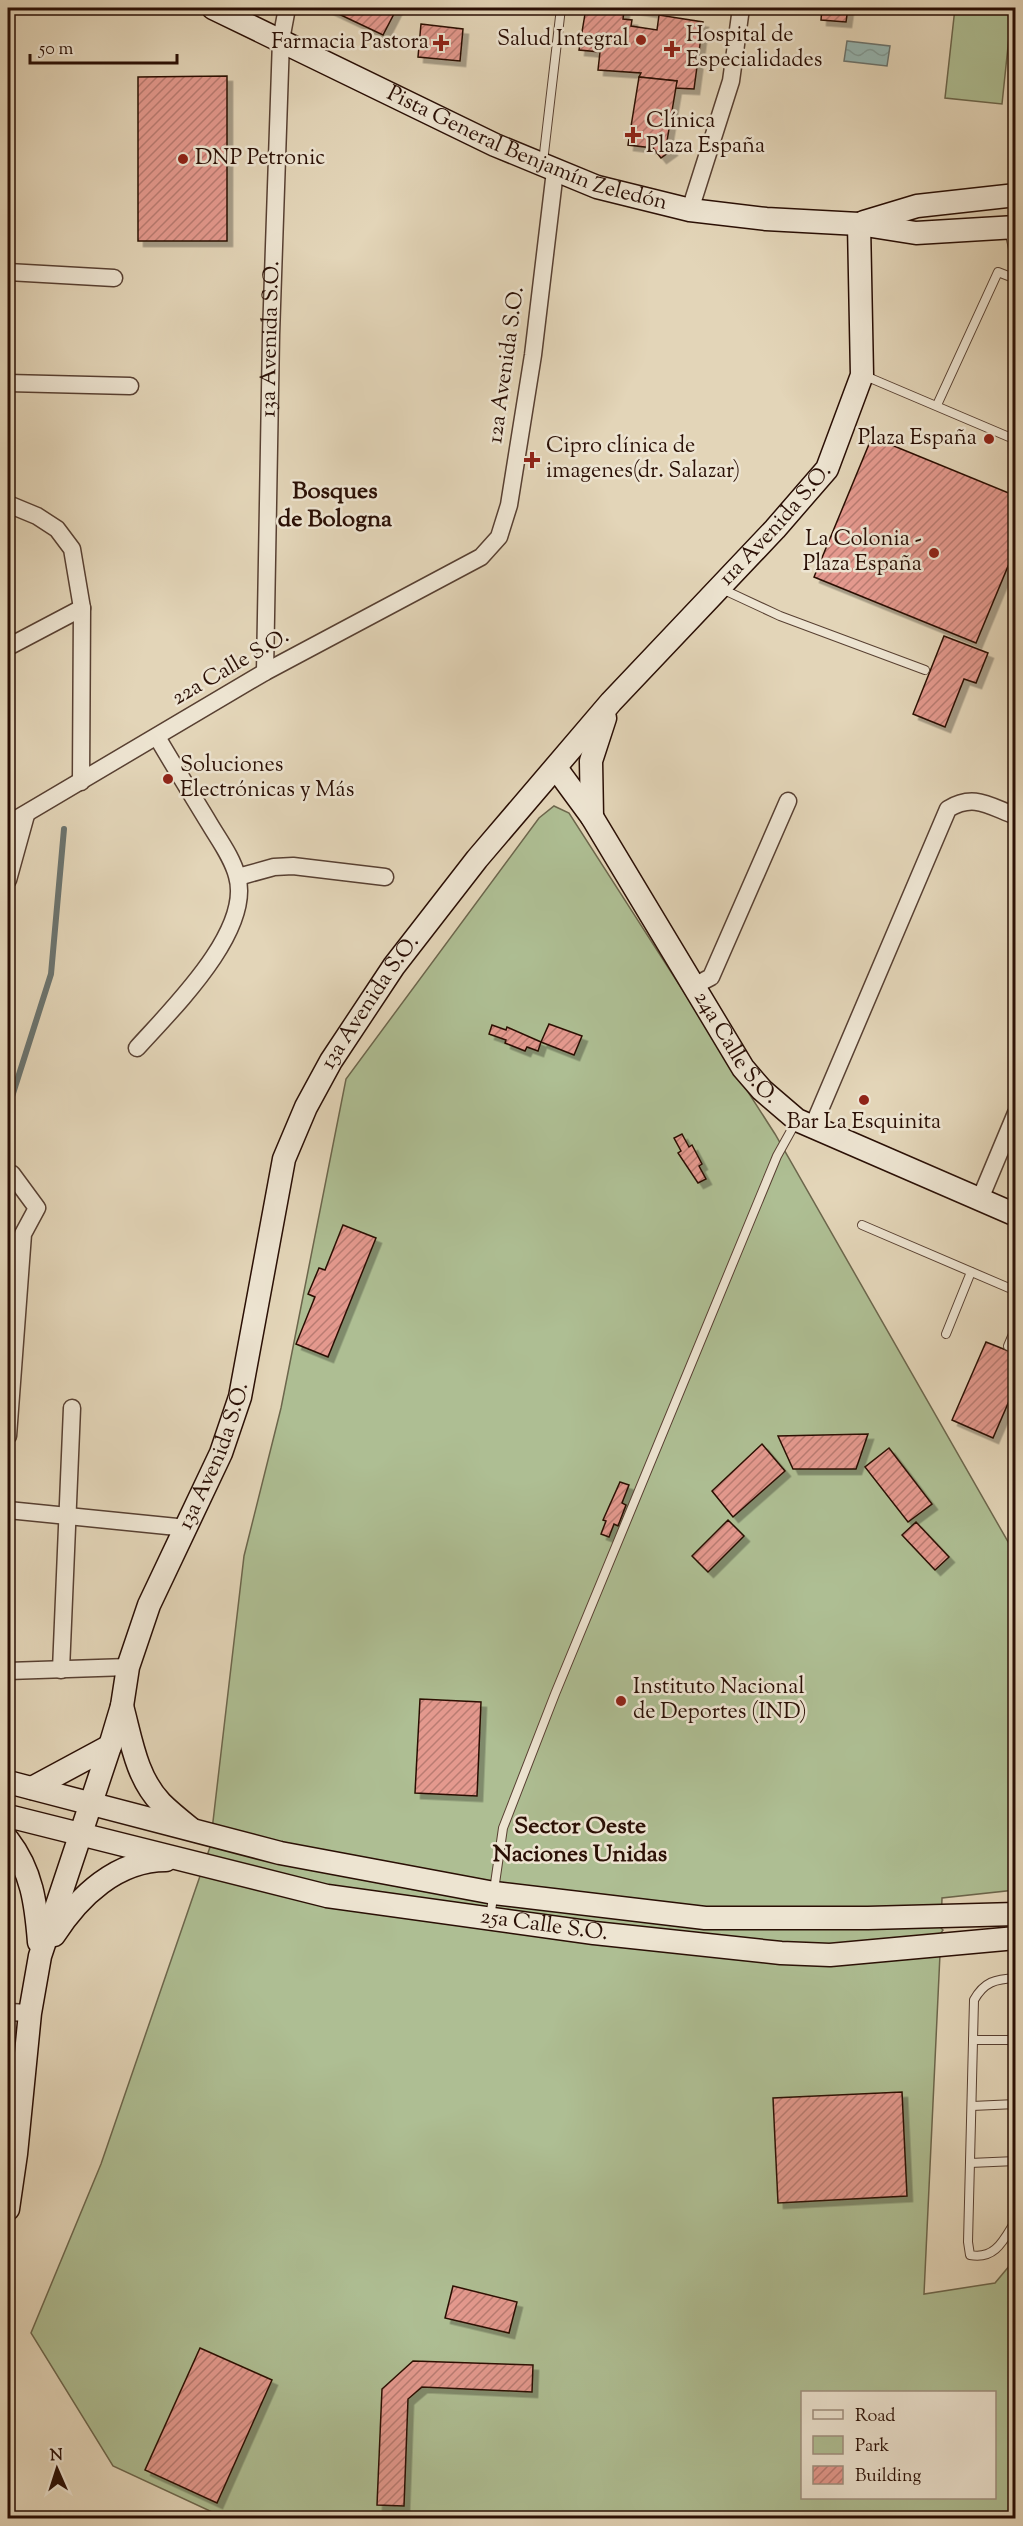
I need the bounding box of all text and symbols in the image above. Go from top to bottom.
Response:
place label: Hospital de Especialidades [686,20,822,77]
place label: Salud Integral [497,24,629,56]
scale bar [30,27,177,65]
place label: Farmacia Pastora [271,27,429,59]
marker: Salud Integral [634,33,648,47]
marker: Farmacia Pastora [434,36,448,50]
text: 50 m [38,37,74,63]
marker: Hospital de Especialidades [663,40,681,58]
street label: Pista General Benjamín Zeledón [381,79,671,220]
place label: Clínica Plaza España [646,106,765,163]
marker: Clínica Plaza España [624,126,642,144]
place label: DNP Petronic [195,143,325,175]
marker: DNP Petronic [176,152,190,166]
street label: 13a Avenida S.O. [254,260,290,418]
street label: 12a Avenida S.O. [480,285,534,445]
place label: Plaza España [858,423,977,455]
place label: Cipro clínica de imagenes(dr. Salazar) [546,431,740,488]
marker: Plaza España [982,432,996,446]
marker: Cipro clínica de imagenes(dr. Salazar) [523,451,541,469]
street label: 11a Avenida S.O. [712,457,840,594]
district label: Bosques de Bologna [278,475,393,537]
place label: La Colonia - Plaza España [803,524,922,581]
marker: La Colonia - Plaza España [927,546,941,560]
street label: 22a Calle S.O. [166,621,296,715]
place label: Soluciones Electrónicas y Más [180,750,354,807]
marker: Soluciones Electrónicas y Más [161,772,175,786]
street label: 13a Avenida S.O. [313,929,428,1075]
street label: 24a Calle S.O. [685,985,785,1113]
marker: Bar La Esquinita [857,1093,871,1107]
place label: Bar La Esquinita [787,1107,941,1139]
street label: 13a Avenida S.O. [171,1380,258,1536]
place label: Instituto Nacional de Deportes (IND) [633,1672,807,1729]
marker: Instituto Nacional de Deportes (IND) [614,1694,628,1708]
district label: Sector Oeste Naciones Unidas [493,1810,667,1872]
street label: 25a Calle S.O. [478,1901,609,1950]
legend [801,2391,996,2499]
text: Road [855,2404,895,2430]
text: Park [855,2434,890,2460]
north arrow [27,2439,87,2499]
text: N [49,2445,64,2468]
text: Building [855,2464,921,2490]

